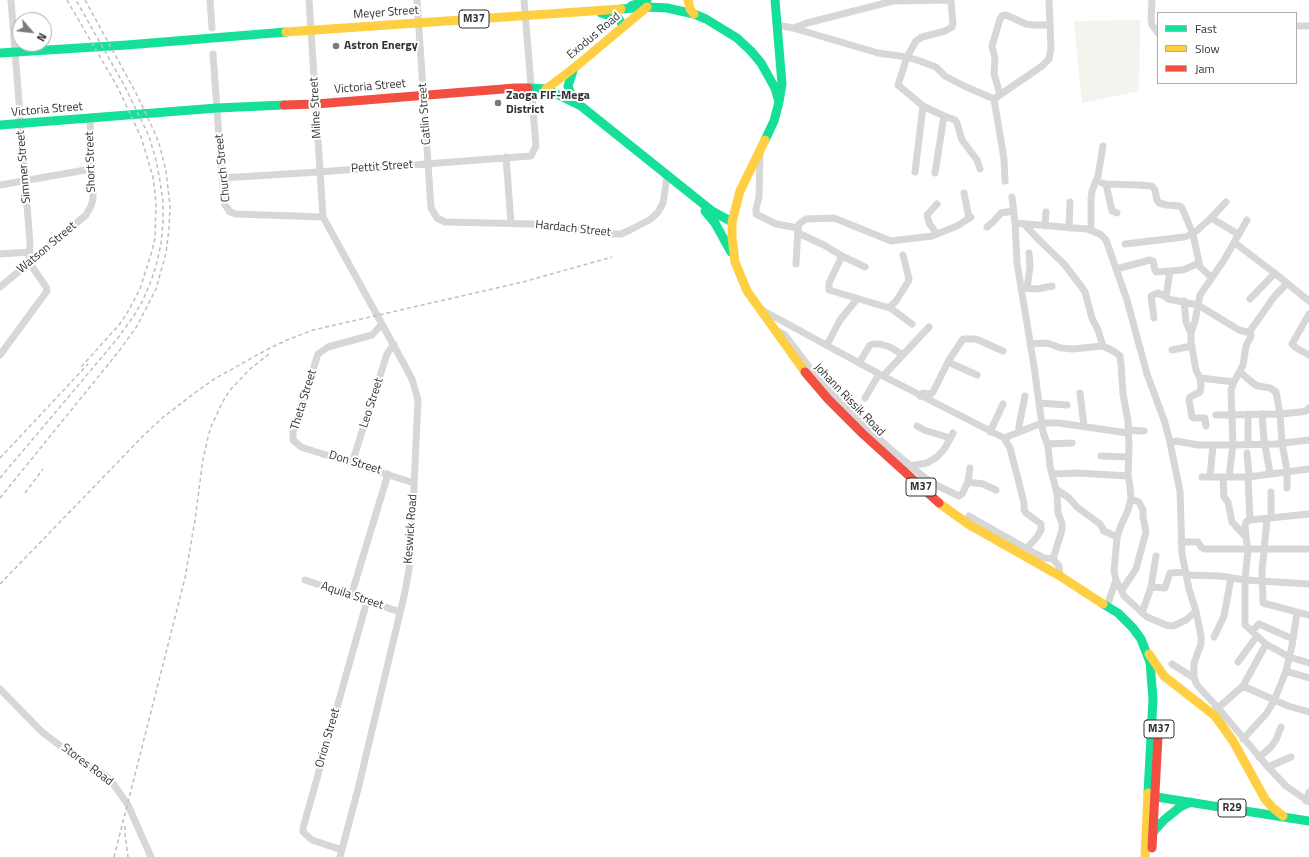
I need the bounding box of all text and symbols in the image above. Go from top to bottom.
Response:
street label: Meyer Street [353,4,419,22]
road number: M37 [459,10,489,28]
street label: Exodus Road [564,10,624,62]
north arrow [12,12,52,52]
legend [1157,12,1297,84]
text: Fast [1195,19,1217,38]
text: N [33,30,51,44]
place label: Astron Energy [344,39,418,53]
text: Slow [1195,39,1220,58]
marker: Astron Energy [331,41,341,51]
text: Jam [1195,59,1215,78]
street label: Milne Street [307,77,325,139]
street label: Victoria Street [334,77,406,97]
street label: Catlin Street [416,82,434,146]
place label: Zaoga FIF-Mega District [506,89,590,117]
marker: Zaoga FIF-Mega District [493,98,503,108]
street label: Victoria Street [11,100,83,120]
street label: Simmer Street [14,130,34,204]
street label: Short Street [83,131,99,193]
street label: Church Street [212,133,234,203]
street label: Pettit Street [351,158,413,176]
street label: Hardach Street [535,218,611,240]
street label: Watson Street [15,219,79,277]
street label: Johann Rissik Road [811,361,887,439]
street label: Theta Street [288,368,320,432]
street label: Leo Street [357,376,387,430]
street label: Don Street [327,448,383,478]
road number: M37 [906,478,936,496]
street label: Keswick Road [401,494,421,564]
street label: Aquila Street [319,579,385,613]
street label: Orion Street [313,707,343,769]
road number: M37 [1144,720,1174,738]
street label: Stores Road [58,741,116,789]
road number: R29 [1218,799,1246,817]

